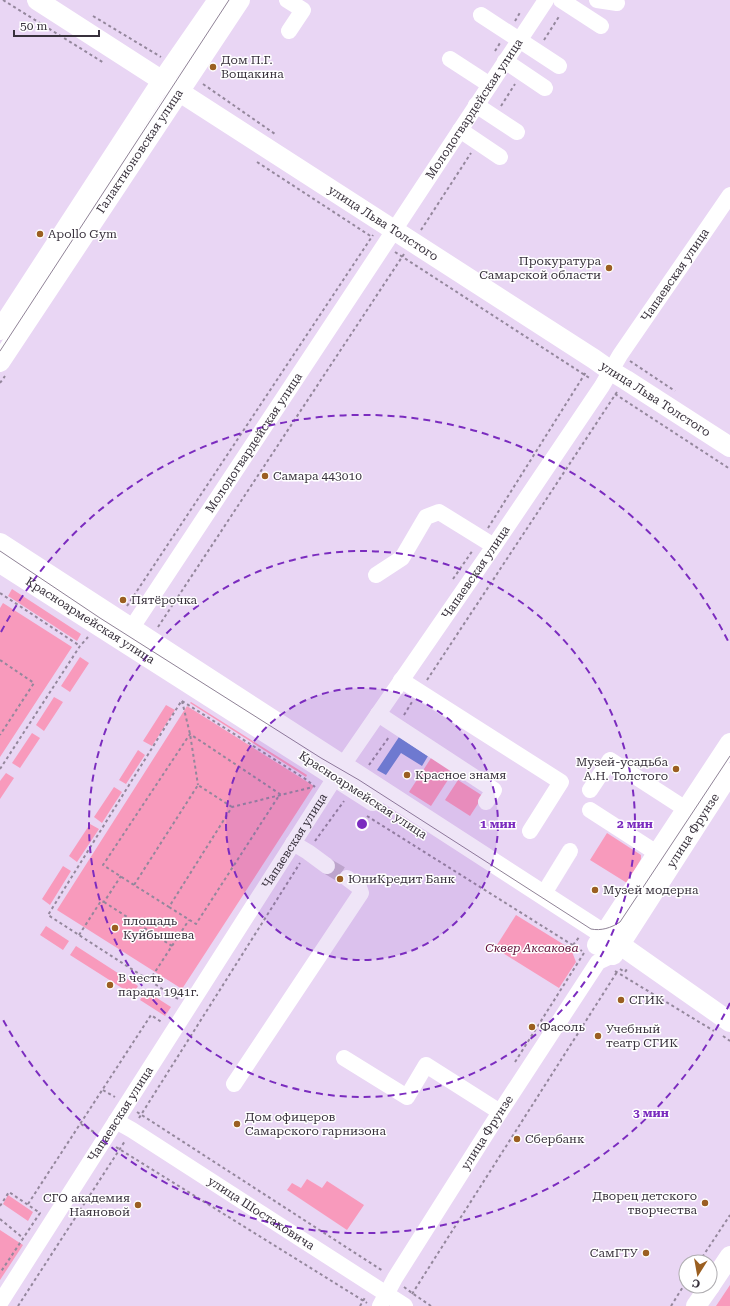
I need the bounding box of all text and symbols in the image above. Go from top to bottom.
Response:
scale bar [14,12,99,38]
text: 50 m [20,19,47,33]
street label: Молодогвардейская улица [423,36,526,182]
place label: Дом П.Г. Вощакина [221,53,284,81]
marker: Дом П.Г. Вощакина [208,62,218,72]
street label: Галактионовская улица [94,86,186,216]
street label: улица Льва Толстого [326,183,441,264]
street label: Чапаевская улица [638,225,712,324]
place label: Apollo Gym [48,227,117,241]
marker: Apollo Gym [35,229,45,239]
place label: Прокуратура Самарской области [479,254,601,282]
marker: Прокуратура Самарской области [604,263,614,273]
street label: улица Льва Толстого [597,359,713,440]
street label: Молодогвардейская улица [203,370,305,515]
place label: Самара 443010 [273,469,362,483]
marker: Самара 443010 [260,471,270,481]
street label: Чапаевская улица [439,523,513,622]
street label: Красноармейская улица [23,574,158,667]
place label: Пятёрочка [131,593,198,607]
marker: Пятёрочка [118,595,128,605]
street label: Красноармейская улица [296,748,430,842]
place label: Музей-усадьба А.Н. Толстого [576,755,668,783]
marker: Музей-усадьба А.Н. Толстого [671,764,681,774]
place label: Красное знамя [415,768,507,782]
marker: Красное знамя [402,770,412,780]
street label: Чапаевская улица [259,790,330,891]
street label: улица Фрунзе [664,790,722,870]
centre of rings [355,817,369,831]
text: 1 мин [480,817,516,831]
text: 2 мин [617,817,653,831]
place label: ЮниКредит Банк [348,872,456,886]
marker: ЮниКредит Банк [335,874,345,884]
place label: Музей модерна [603,883,699,897]
marker: Музей модерна [590,885,600,895]
place label: площадь Куйбышева [123,914,195,942]
marker: площадь Куйбышева [110,923,120,933]
park label: Сквер Аксакова [485,941,579,955]
place label: В честь парада 1941г. [118,971,199,999]
marker: В честь парада 1941г. [105,980,115,990]
place label: СГИК [629,993,664,1007]
marker: СГИК [616,995,626,1005]
place label: Фасоль [540,1020,586,1034]
marker: Фасоль [527,1022,537,1032]
place label: Учебный театр СГИК [606,1022,678,1050]
marker: Учебный театр СГИК [593,1031,603,1041]
street label: Чапаевская улица [85,1063,156,1164]
street label: улица Фрунзе [458,1092,516,1172]
text: 3 мин [633,1106,669,1120]
place label: Дом офицеров Самарского гарнизона [245,1110,386,1138]
marker: Дом офицеров Самарского гарнизона [232,1119,242,1129]
place label: Сбербанк [525,1132,585,1146]
marker: Сбербанк [512,1134,522,1144]
street label: улица Шостаковича [205,1174,317,1253]
place label: Дворец детского творчества [592,1189,697,1217]
place label: СГО академия Наяновой [43,1191,130,1219]
marker: Дворец детского творчества [700,1198,710,1208]
marker: СГО академия Наяновой [133,1200,143,1210]
place label: СамГТУ [590,1246,639,1260]
marker: СамГТУ [641,1248,651,1258]
north arrow [678,1254,718,1294]
text: С [691,1276,701,1290]

